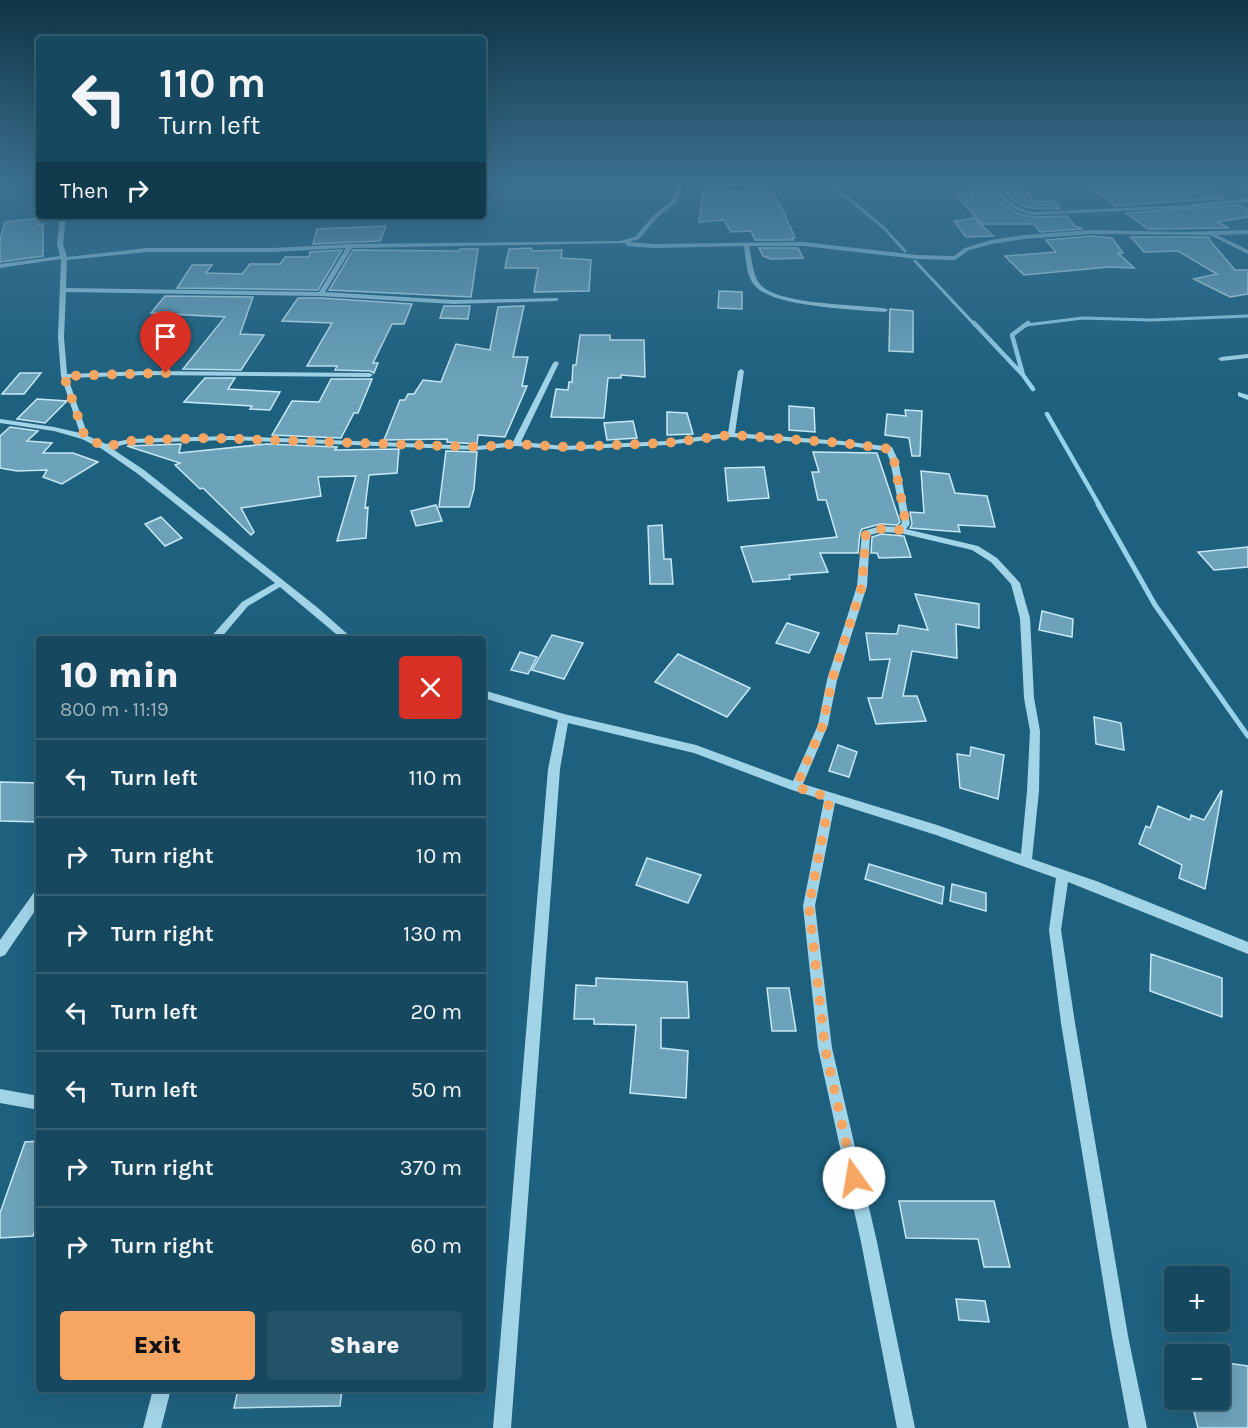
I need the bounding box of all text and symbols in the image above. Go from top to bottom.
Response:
text: 110 m [159,58,266,108]
icon: left [60,60,138,138]
text: Turn left [159,109,260,141]
icon: right [121,174,154,207]
text: Then [60,178,109,204]
pin [140,311,191,373]
icon: arrive [149,320,182,353]
text: 10 min [60,654,179,696]
button: close [399,656,462,719]
text: 800 m · 11:19 [60,698,169,721]
icon: left [60,762,93,795]
text: Turn left [111,765,198,791]
text: 110 m [409,765,462,791]
icon: right [60,840,93,873]
text: Turn right [111,843,214,869]
text: 10 m [416,843,462,869]
icon: right [60,918,93,951]
text: Turn right [111,921,214,947]
text: 130 m [403,921,462,947]
icon: left [60,996,93,1029]
text: Turn left [111,999,198,1025]
text: 20 m [410,999,462,1025]
icon: left [60,1074,93,1107]
text: Turn left [111,1077,198,1103]
text: 50 m [411,1077,462,1103]
position arrow [822,1146,886,1210]
icon: right [60,1152,93,1185]
text: Turn right [111,1155,214,1181]
text: 370 m [400,1155,462,1181]
icon: right [60,1230,93,1263]
text: Turn right [111,1233,214,1259]
text: 60 m [411,1233,462,1259]
map controls [1164,1266,1230,1410]
button: + [1164,1266,1230,1332]
button: Exit [60,1311,255,1380]
button: Share [267,1311,462,1380]
button: − [1164,1344,1230,1410]

